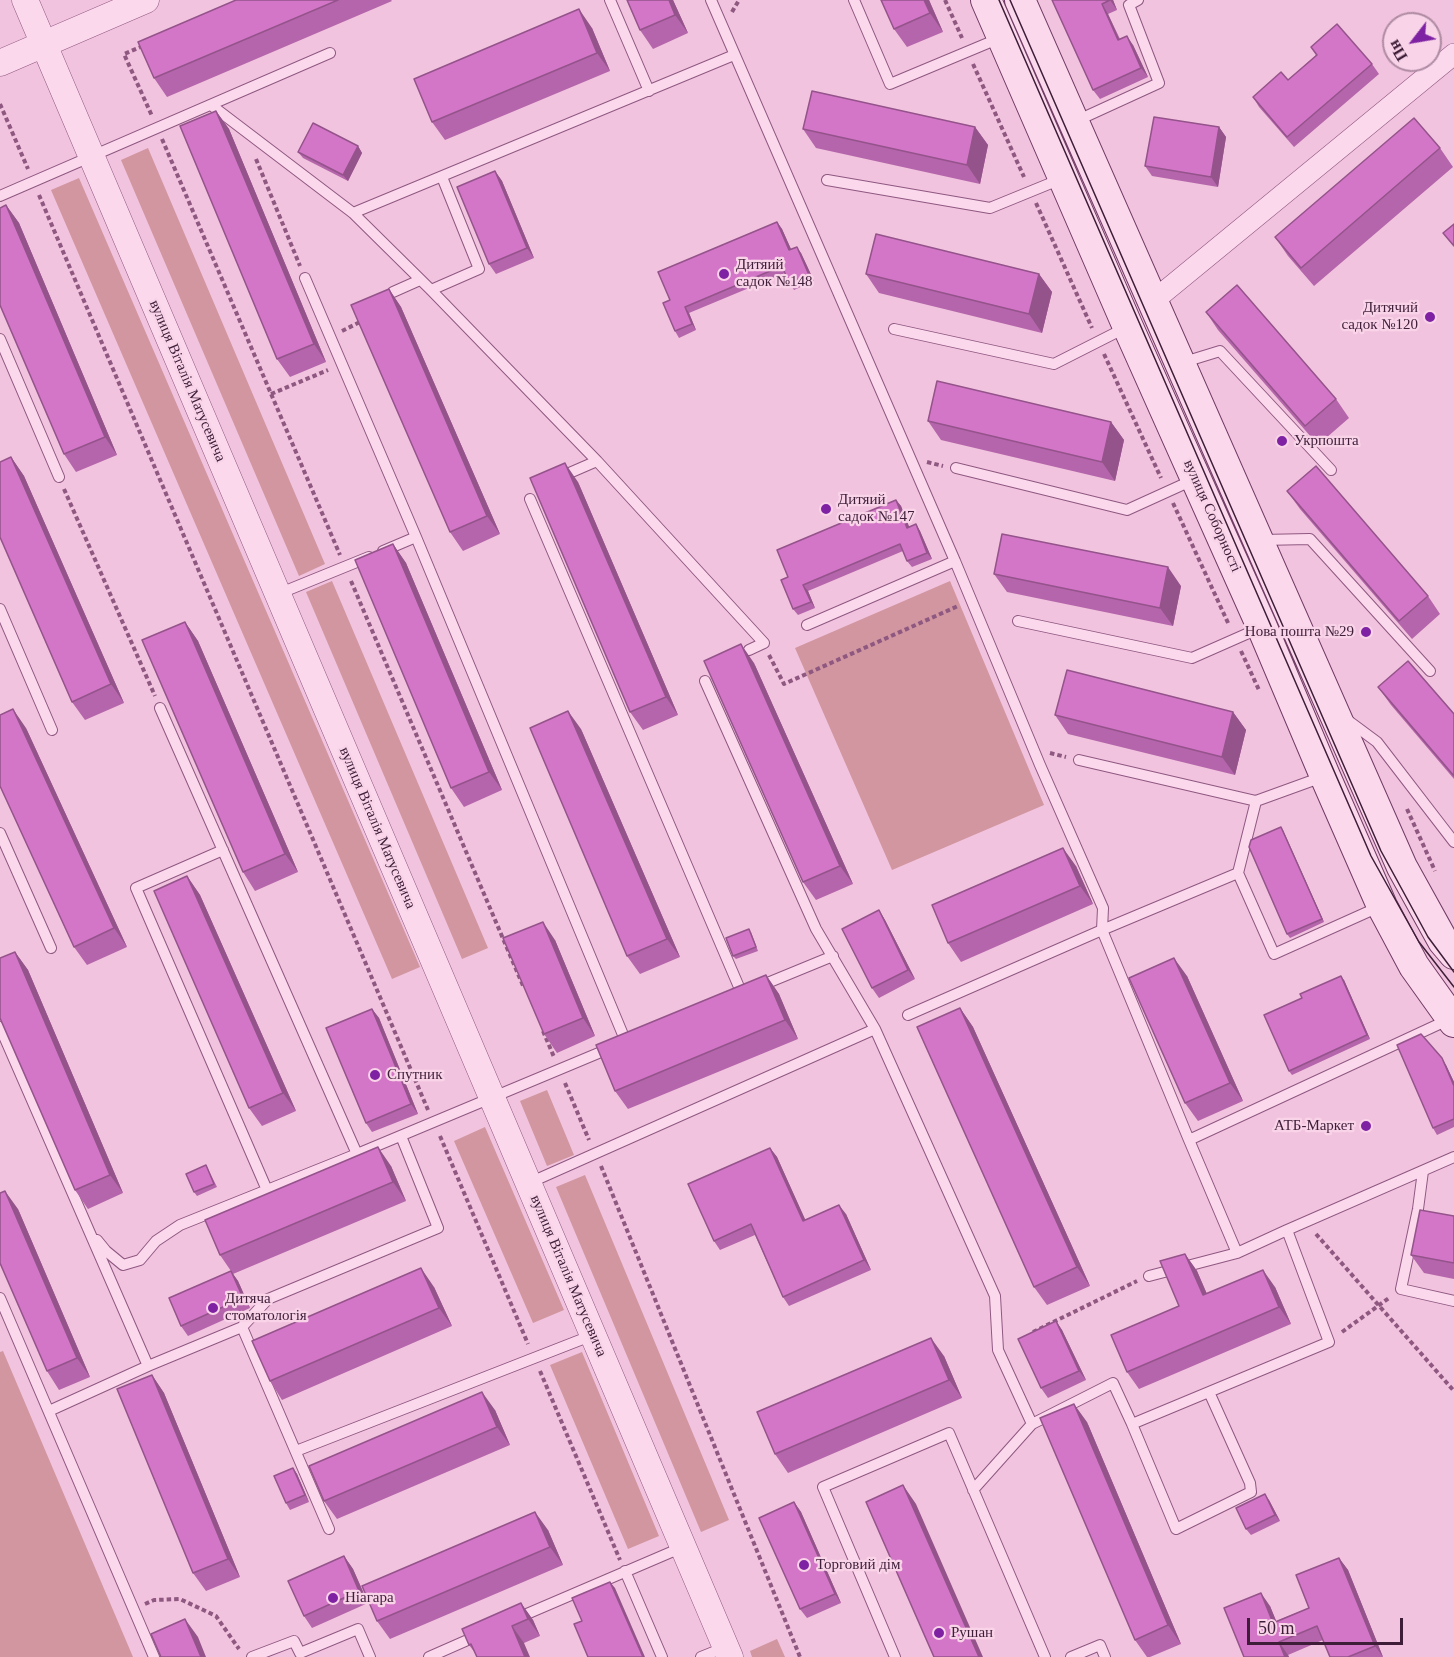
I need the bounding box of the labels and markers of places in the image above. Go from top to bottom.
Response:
place label: Дитяий садок №148 [736,256,812,291]
marker: Дитяий садок №148 [717,267,731,281]
place label: Дитячий садок №120 [1342,299,1418,334]
marker: Дитячий садок №120 [1423,310,1437,324]
place label: Укрпошта [1294,432,1359,450]
marker: Укрпошта [1275,434,1289,448]
place label: Дитяий садок №147 [838,491,914,526]
marker: Дитяий садок №147 [819,502,833,516]
place label: Нова пошта №29 [1245,623,1354,641]
marker: Нова пошта №29 [1359,625,1373,639]
place label: Спутник [387,1066,442,1084]
marker: Спутник [368,1068,382,1082]
place label: АТБ-Маркет [1274,1117,1354,1135]
marker: АТБ-Маркет [1359,1119,1373,1133]
place label: Дитяча стоматологія [225,1290,307,1325]
marker: Дитяча стоматологія [206,1301,220,1315]
place label: Торговий дім [816,1556,900,1574]
marker: Торговий дім [797,1558,811,1572]
place label: Ніагара [345,1589,394,1607]
marker: Ніагара [326,1591,340,1605]
place label: Рушан [951,1624,993,1642]
marker: Рушан [932,1626,946,1640]

